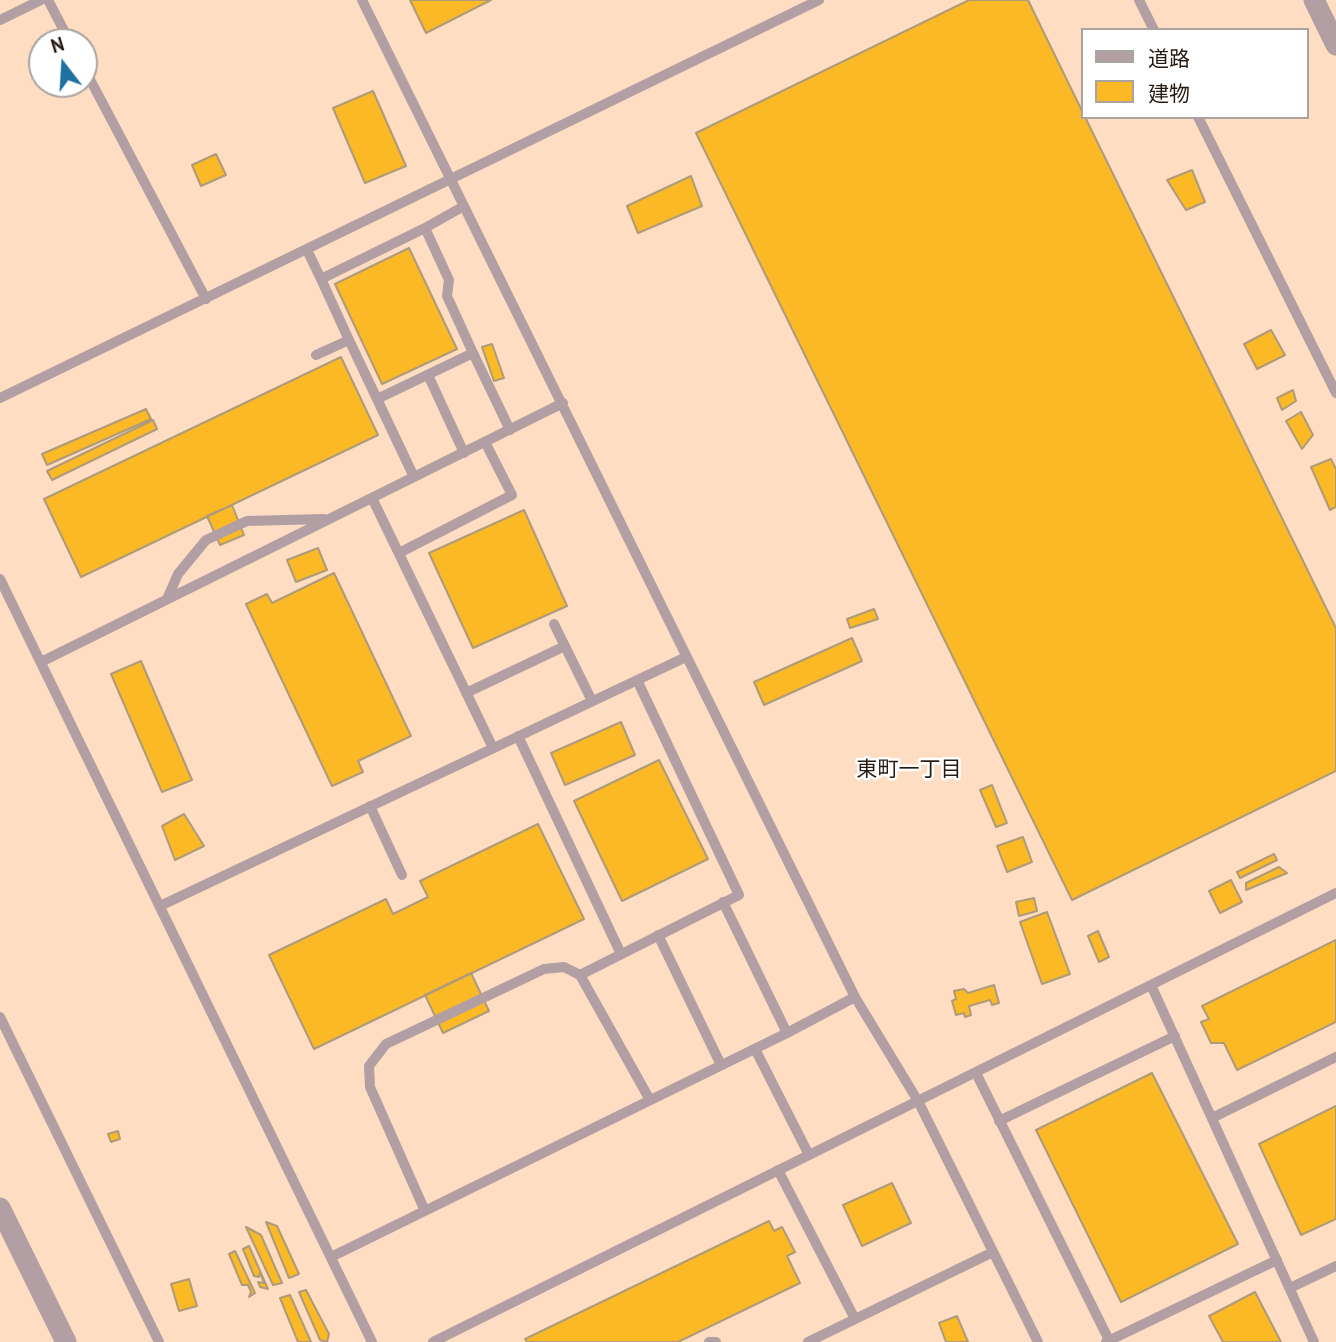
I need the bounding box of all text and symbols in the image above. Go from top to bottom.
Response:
north arrow [28,28,98,98]
legend [1080,28,1308,119]
text: N [48,32,67,58]
text: 道路 [1148,45,1190,72]
text: 建物 [1148,80,1190,107]
district label: 東町一丁目 [857,757,961,783]

